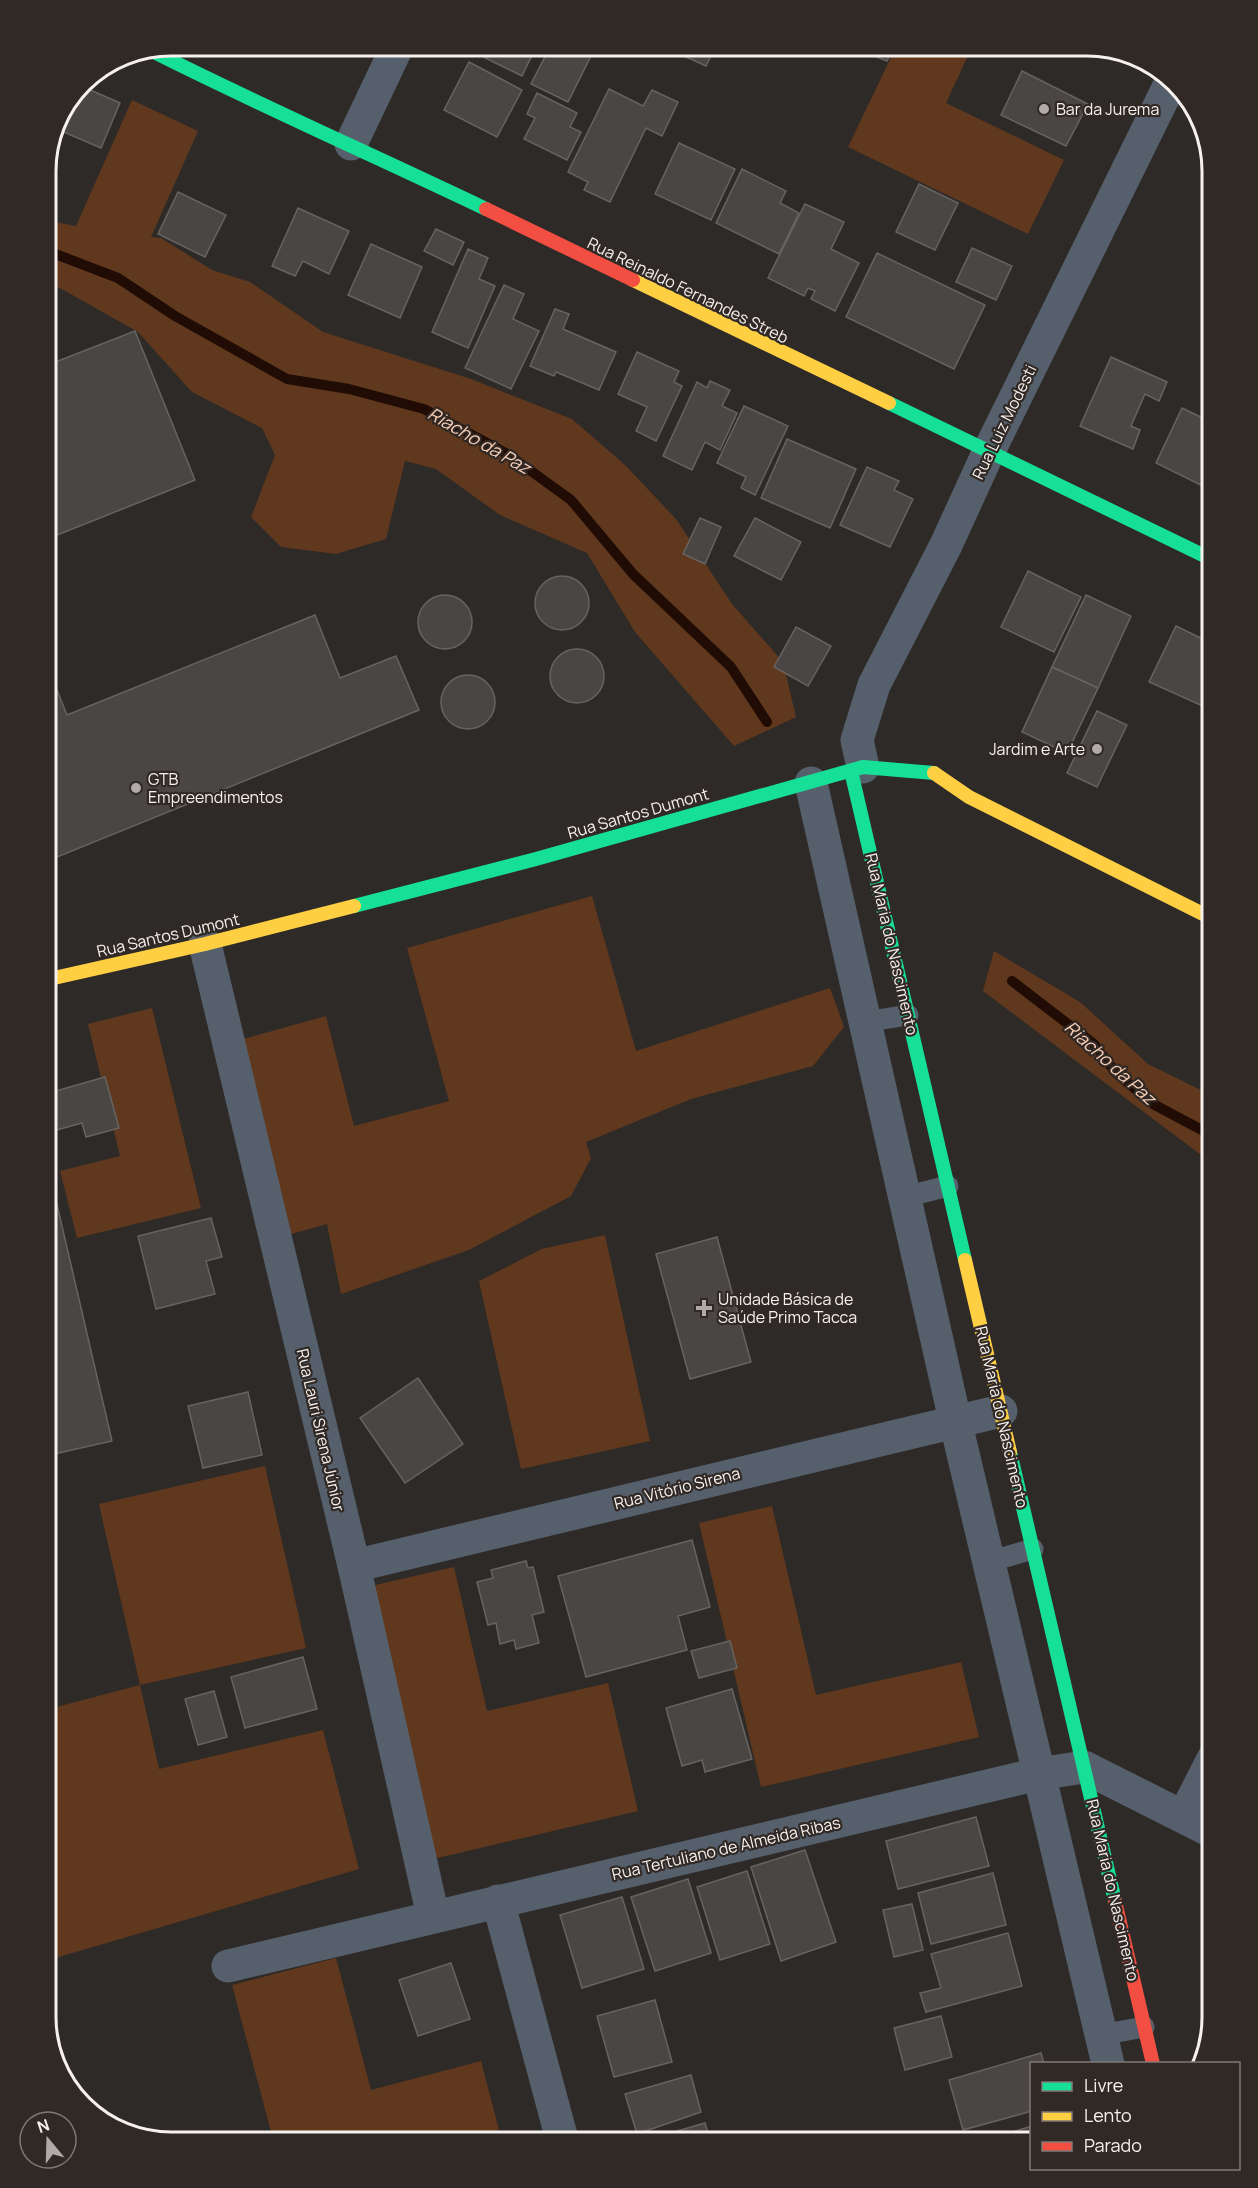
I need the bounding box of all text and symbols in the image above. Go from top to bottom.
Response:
place label: Bar da Jurema [1056,98,1159,120]
marker: Bar da Jurema [1037,102,1051,116]
street label: Rua Reinaldo Fernandes Streb [584,232,792,348]
street label: Rua Luiz Modesti [967,361,1041,483]
water label: Riacho da Paz [424,401,537,480]
place label: Jardim e Arte [989,738,1085,760]
marker: Jardim e Arte [1090,742,1104,756]
place label: GTB Empreendimentos [148,768,283,808]
marker: GTB Empreendimentos [129,781,143,795]
street label: Rua Santos Dumont [565,782,711,844]
street label: Rua Maria do Nascimento [860,851,924,1037]
street label: Rua Santos Dumont [94,908,242,962]
water label: Riacho da Paz [1060,1015,1163,1111]
place label: Unidade Básica de Saúde Primo Tacca [718,1288,857,1328]
marker: Unidade Básica de Saúde Primo Tacca [695,1299,713,1317]
street label: Rua Maria do Nascimento [970,1324,1034,1510]
street label: Rua Lauri Sirena Júnior [292,1347,350,1514]
street label: Rua Vitório Sirena [612,1462,742,1514]
street label: Rua Maria do Nascimento [1081,1797,1145,1983]
street label: Rua Tertuliano de Almeida Ribas [609,1811,843,1885]
legend [1030,2062,1240,2170]
text: Livre [1084,2073,1123,2097]
text: Lento [1084,2103,1132,2127]
north arrow [18,2110,78,2170]
text: N [34,2114,52,2138]
text: Parado [1084,2133,1142,2157]

